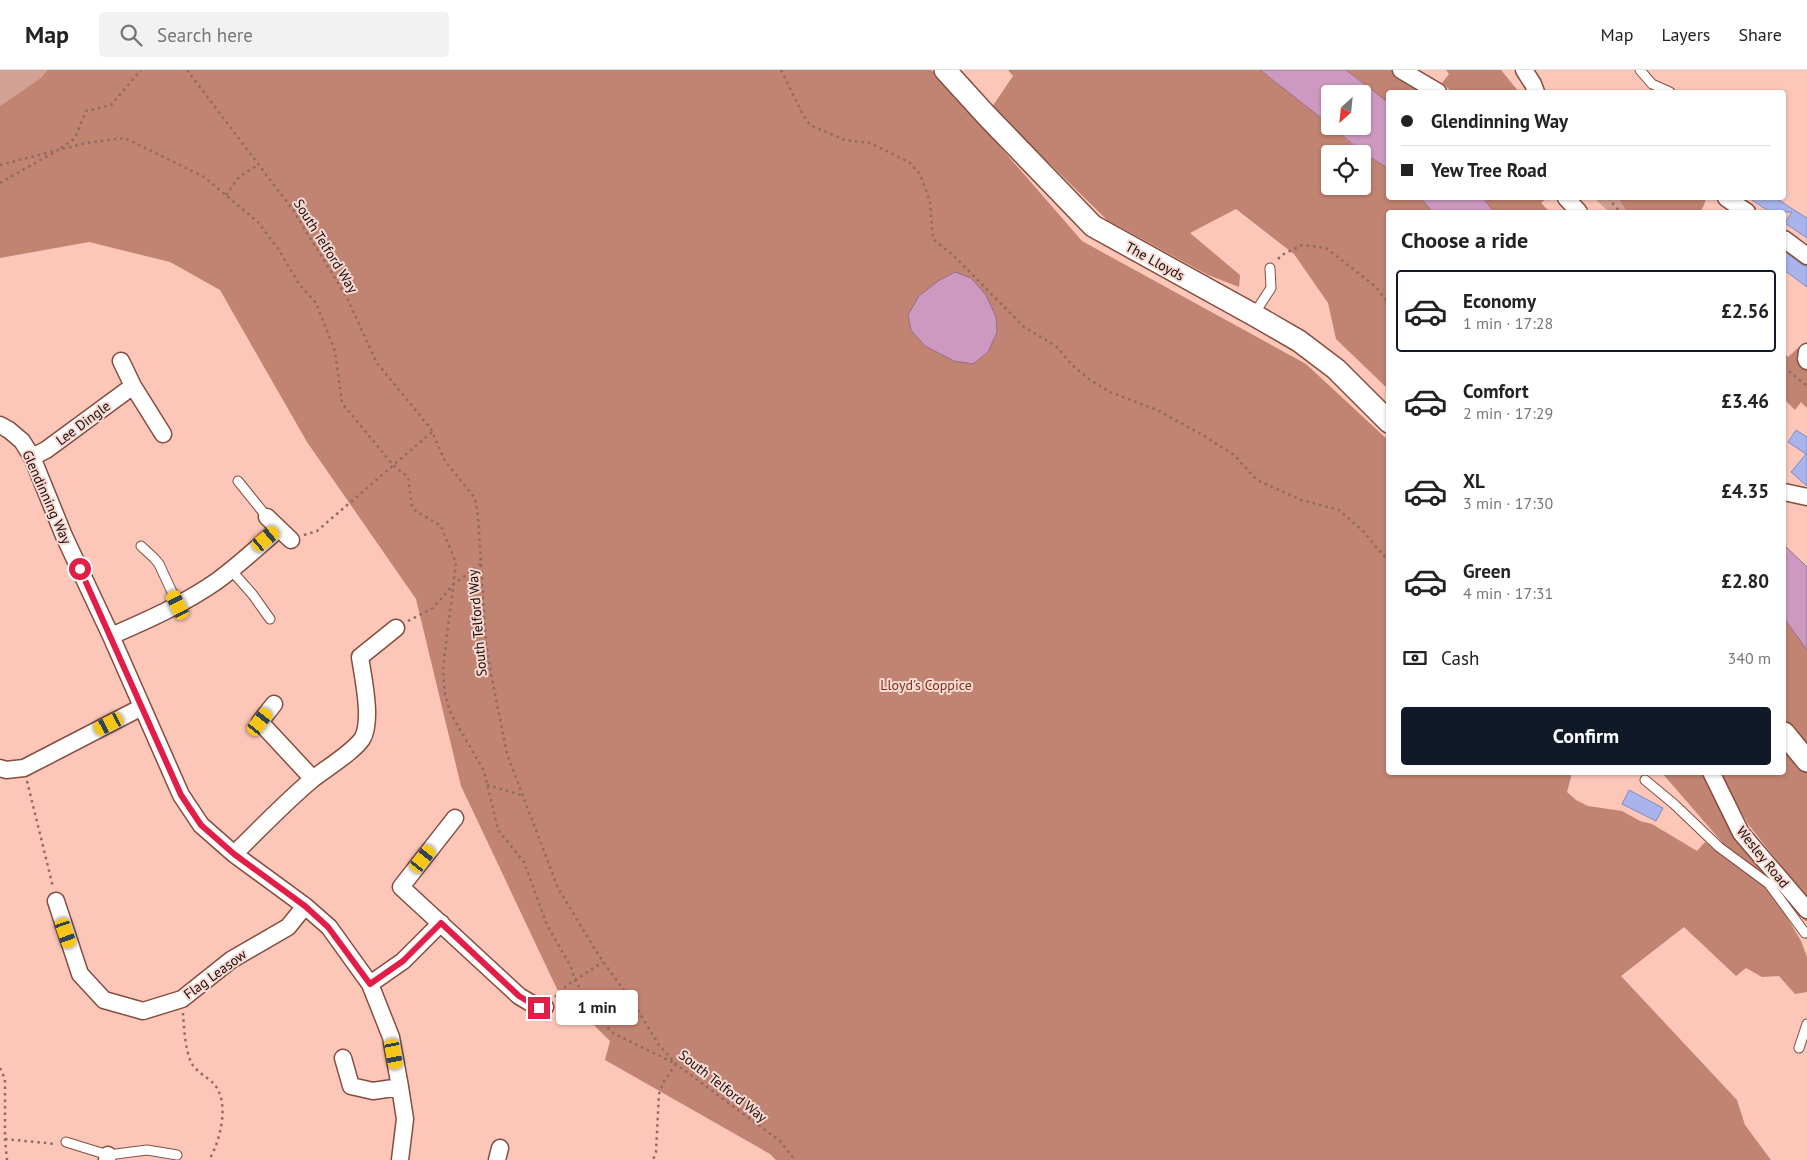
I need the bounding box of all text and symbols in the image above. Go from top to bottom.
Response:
search box [99,12,449,57]
text: Map [25,19,69,50]
icon: search [117,21,145,49]
text: Search here [157,23,253,47]
text: Map [1601,23,1633,46]
text: Layers [1661,23,1710,46]
text: Share [1738,23,1782,46]
north arrow [1321,85,1371,135]
map controls [1321,85,1371,195]
text: Glendinning Way [1431,109,1568,133]
button: locate [1321,145,1371,195]
text: Yew Tree Road [1431,158,1547,182]
street label: South Telford Way [290,196,362,297]
text: Choose a ride [1401,226,1528,254]
street label: The Lloyds [1122,237,1188,285]
icon: car [1403,289,1448,334]
text: Economy [1463,289,1536,313]
text: £2.56 [1721,299,1769,323]
text: 1 min · 17:28 [1463,313,1553,333]
icon: car [1403,379,1448,424]
text: Comfort [1463,379,1529,403]
text: £3.46 [1721,389,1769,413]
street label: Lee Dingle [52,397,114,449]
text: 2 min · 17:29 [1463,403,1553,423]
street label: Glendinning Way [18,447,76,547]
icon: car [1403,469,1448,514]
text: XL [1463,469,1485,493]
text: £4.35 [1721,479,1769,503]
text: 3 min · 17:30 [1463,493,1553,513]
car [249,524,282,554]
route start [69,558,91,580]
icon: car [1403,559,1448,604]
text: Green [1463,559,1511,583]
street label: South Telford Way [463,568,491,677]
text: £2.80 [1721,569,1769,593]
text: 4 min · 17:31 [1463,583,1553,603]
car [164,588,191,622]
icon: cash [1401,644,1429,672]
text: Cash [1441,646,1479,670]
text: 340 m [1728,648,1771,668]
park label: Lloyd's Coppice [880,676,972,694]
car [244,706,275,738]
button: Confirm [1401,707,1771,765]
car [92,711,125,737]
street label: Wesley Road [1733,822,1793,892]
car [407,843,438,875]
car [54,916,77,950]
street label: Flag Leasow [180,945,251,1003]
callout: 1 min [556,990,639,1026]
route end [528,997,550,1019]
text: 1 min [577,997,617,1017]
car [383,1038,404,1070]
street label: South Telford Way [675,1046,771,1126]

